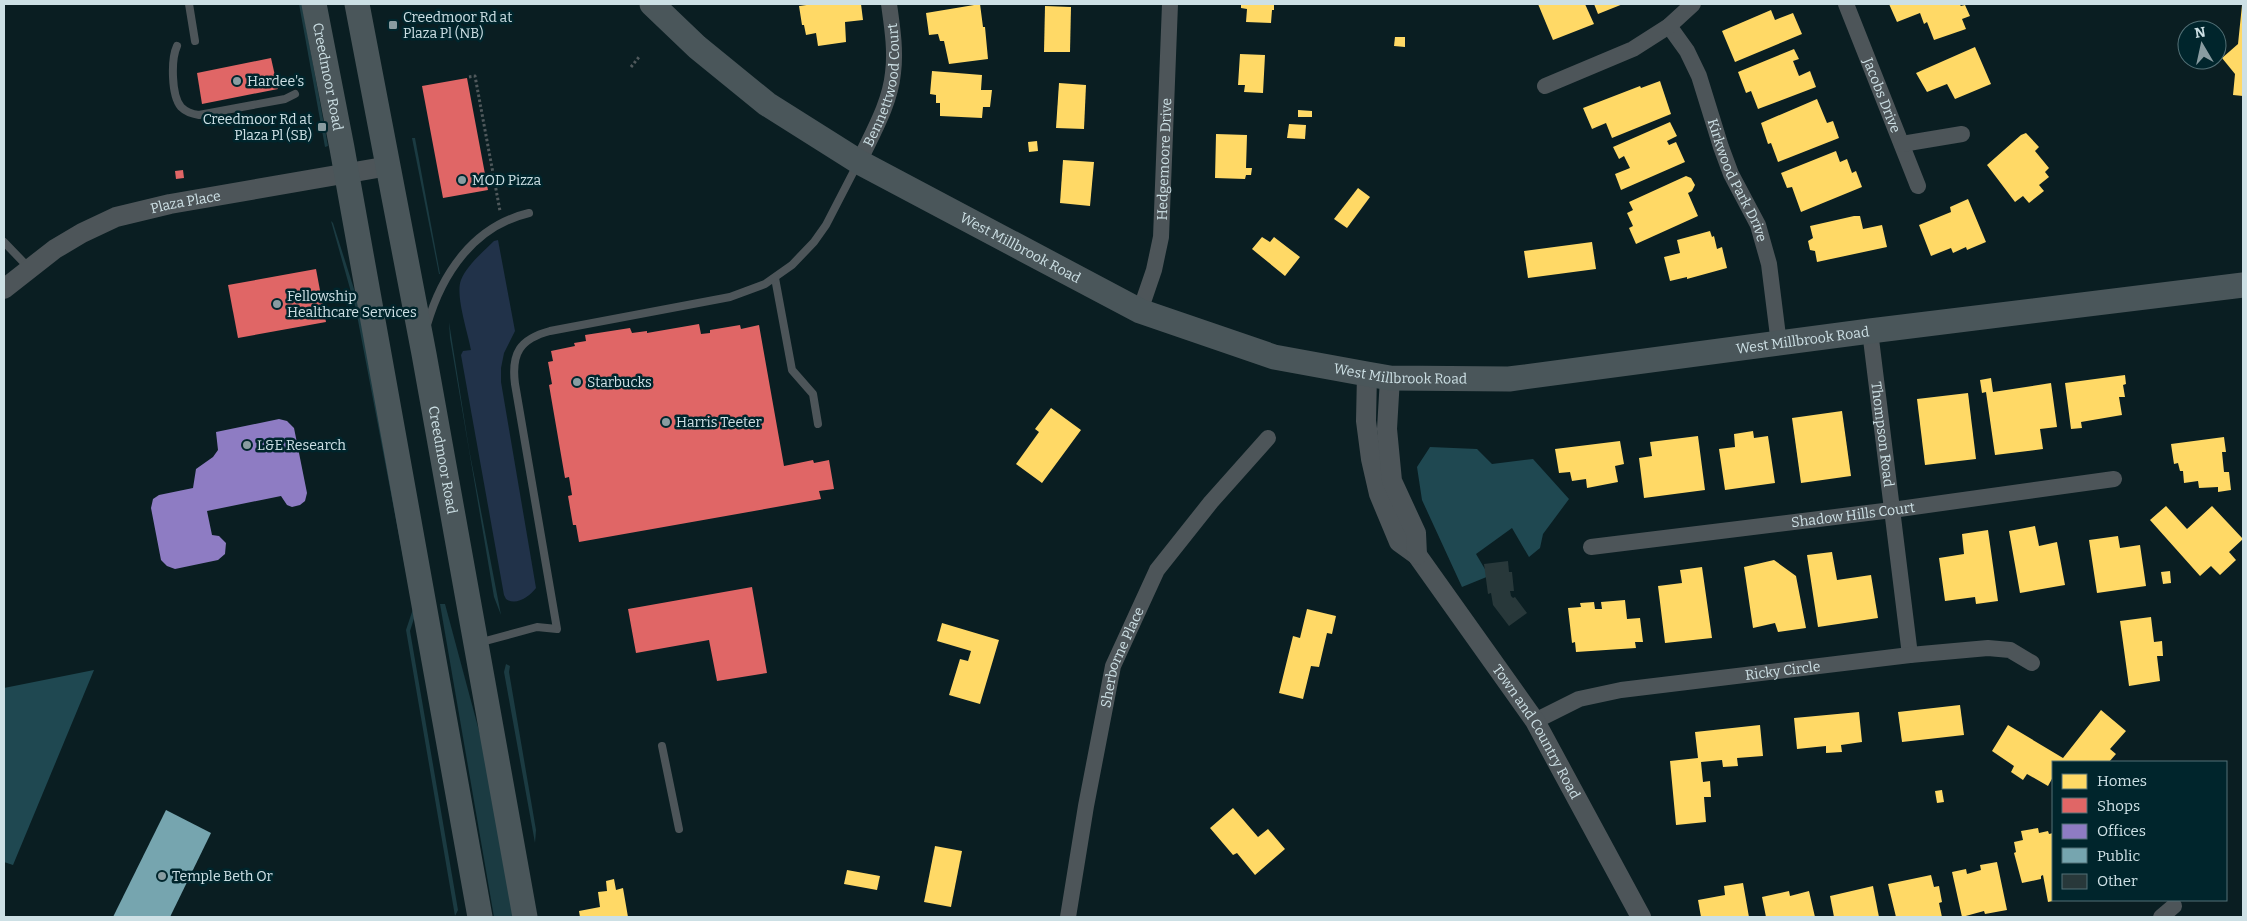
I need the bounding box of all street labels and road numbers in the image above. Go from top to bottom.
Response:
street label: Creedmoor Road [309,21,346,132]
street label: Bennettwood Court [860,22,903,150]
street label: Jacobs Drive [1859,54,1904,135]
street label: Hedgemoore Drive [1154,98,1175,221]
street label: Kirkwood Park Drive [1704,117,1770,244]
street label: Plaza Place [149,187,222,217]
street label: West Millbrook Road [957,209,1083,287]
street label: West Millbrook Road [1735,323,1870,358]
street label: West Millbrook Road [1332,360,1467,388]
street label: Thompson Road [1867,381,1897,488]
street label: Creedmoor Road [424,405,461,515]
street label: Shadow Hills Court [1790,499,1916,531]
street label: Sherborne Place [1097,604,1148,709]
street label: Ricky Circle [1744,658,1821,684]
street label: Town and Country Road [1489,661,1584,802]

